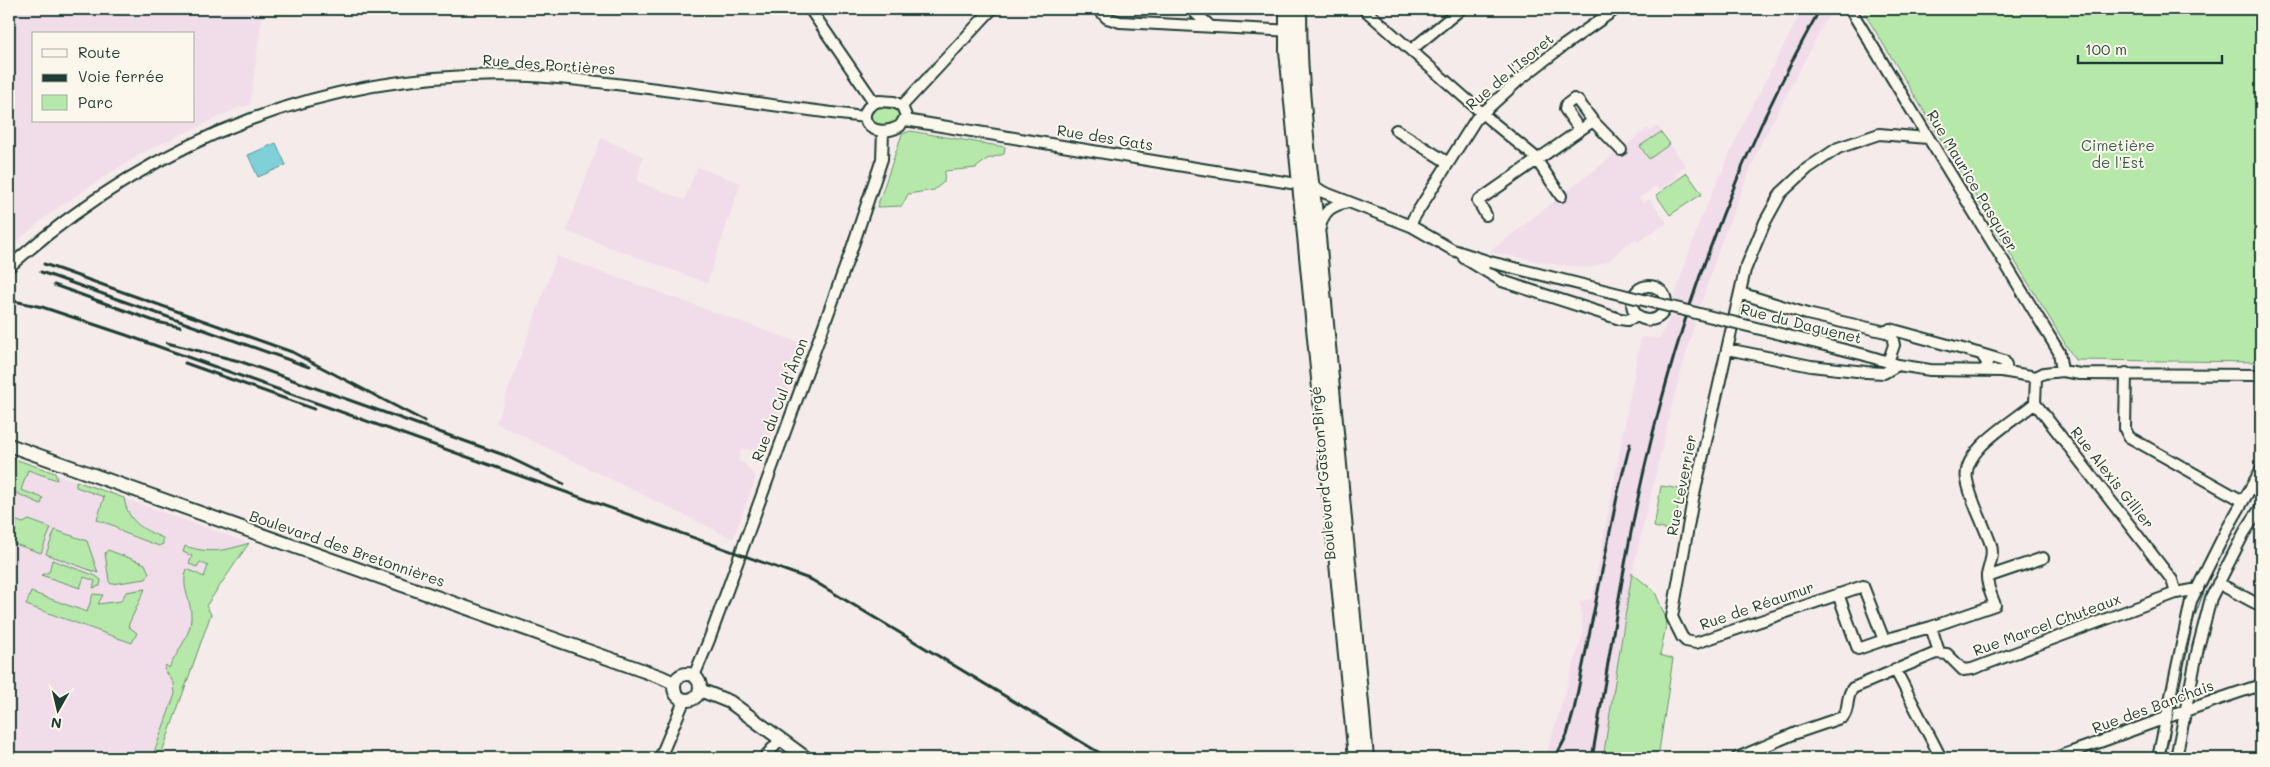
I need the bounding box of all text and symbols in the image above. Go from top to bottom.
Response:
street label: Rue de l'Isoret [1461,29,1557,114]
legend [32,32,195,122]
scale bar [2078,32,2221,64]
text: 100 m [2085,39,2127,59]
text: Route [78,42,121,62]
street label: Rue des Portières [482,49,616,79]
text: Voie ferrée [78,66,164,86]
text: Parc [78,92,113,112]
street label: Rue Maurice Pasquier [1923,106,2023,255]
street label: Rue des Gats [1056,120,1155,154]
park label: Cimetière de l'Est [2081,135,2155,172]
street label: Rue du Daguenet [1738,298,1864,348]
street label: Rue du Cul d'Ânon [746,335,812,464]
street label: Boulevard Gaston Birgé [1304,385,1340,561]
street label: Rue Alexis Gillier [2067,422,2159,533]
street label: Rue Leverrier [1661,432,1701,537]
street label: Boulevard des Bretonnières [247,505,448,591]
street label: Rue de Réaumur [1697,576,1816,634]
street label: Rue Marcel Chuteaux [1970,588,2124,660]
street label: Rue des Banchais [2089,675,2216,737]
north arrow [32,684,82,734]
text: N [50,713,63,734]

